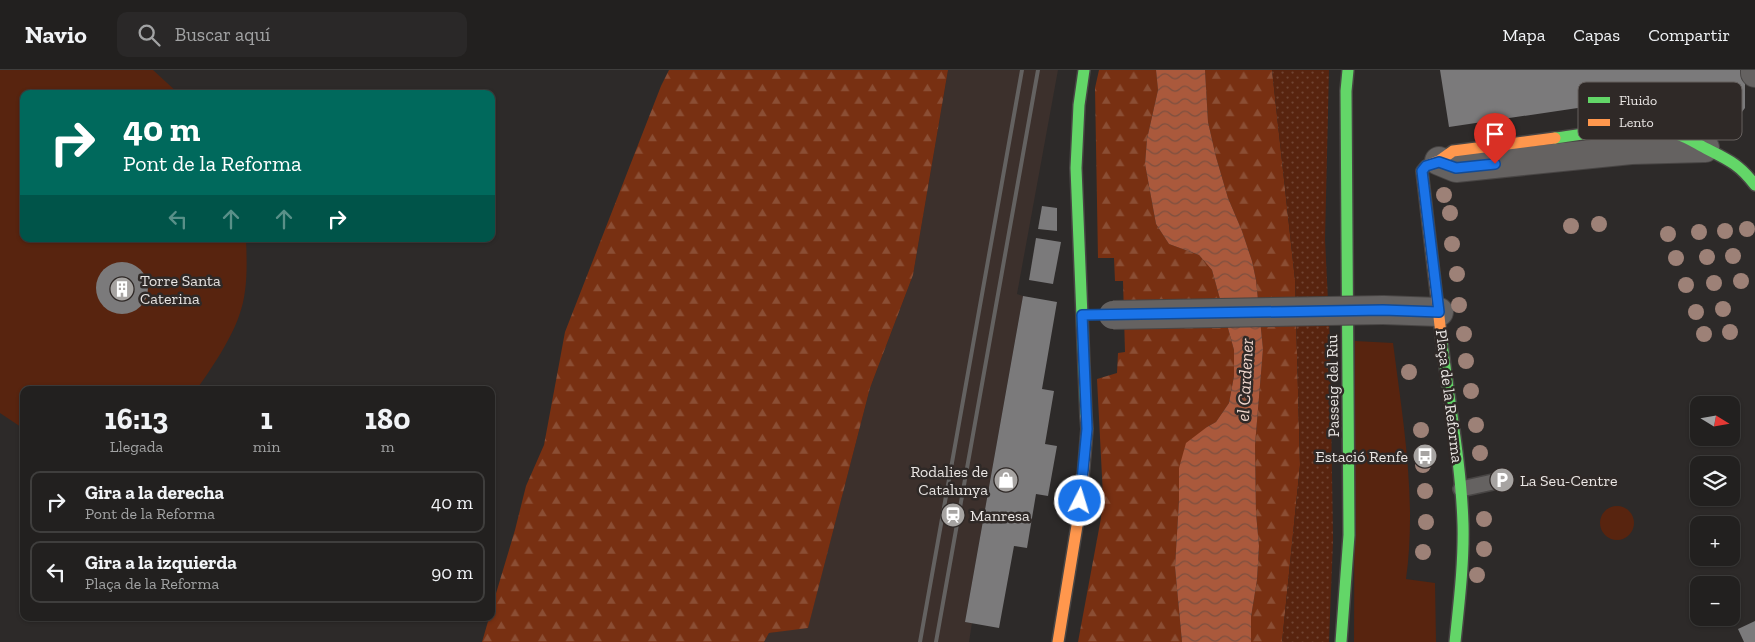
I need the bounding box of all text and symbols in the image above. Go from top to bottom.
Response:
search box [117,12,467,57]
text: Navio [25,20,87,49]
icon: search [135,21,163,49]
text: Buscar aquí [175,23,270,46]
text: Mapa [1502,24,1545,46]
text: Capas [1573,24,1620,46]
text: Compartir [1648,24,1730,46]
legend [1578,82,1742,140]
text: Fluido [1619,92,1657,109]
text: 40 m [123,108,200,150]
icon: right [40,110,105,175]
pin [1474,113,1516,164]
text: Lento [1619,114,1654,131]
icon: arrive [1481,120,1509,148]
text: Pont de la Reforma [123,150,302,177]
icon: left [164,205,192,233]
icon: ahead [217,205,245,233]
icon: ahead [270,205,298,233]
icon: right [323,205,351,233]
place label: Torre Santa Caterina [140,271,221,308]
building icon: Torre Santa Caterina [109,276,135,302]
street label: Plaça de la Reforma [1432,328,1467,464]
street label: Passeig del Riu [1322,334,1343,438]
water label: el Cardener [1232,337,1258,422]
north arrow [1690,396,1740,446]
map controls [1690,396,1740,626]
text: 16:13 [105,401,168,437]
text: 1 [261,401,273,437]
text: 180 [365,401,410,437]
text: Llegada [110,437,163,456]
text: min [253,437,280,456]
text: m [381,437,395,456]
bus stop icon: Estació Renfe [1412,443,1438,469]
place label: Estació Renfe [1315,447,1408,466]
button: layers [1690,456,1740,506]
place label: Rodalies de Catalunya [910,462,988,499]
shop icon: Rodalies de Catalunya [993,467,1019,493]
parking icon: La Seu-Centre [1489,467,1515,493]
place label: La Seu-Centre [1520,471,1618,490]
position arrow [1053,474,1105,526]
text: Gira a la derecha [85,481,224,504]
icon: right [42,488,70,516]
text: 40 m [431,491,473,514]
station icon: Manresa [940,502,966,528]
text: Pont de la Reforma [85,504,215,523]
place label: Manresa [970,506,1030,525]
button: + [1690,516,1740,566]
text: Gira a la izquierda [85,551,237,574]
icon: left [42,558,70,586]
text: 90 m [431,561,473,584]
text: Plaça de la Reforma [85,574,219,593]
button: − [1690,576,1740,626]

